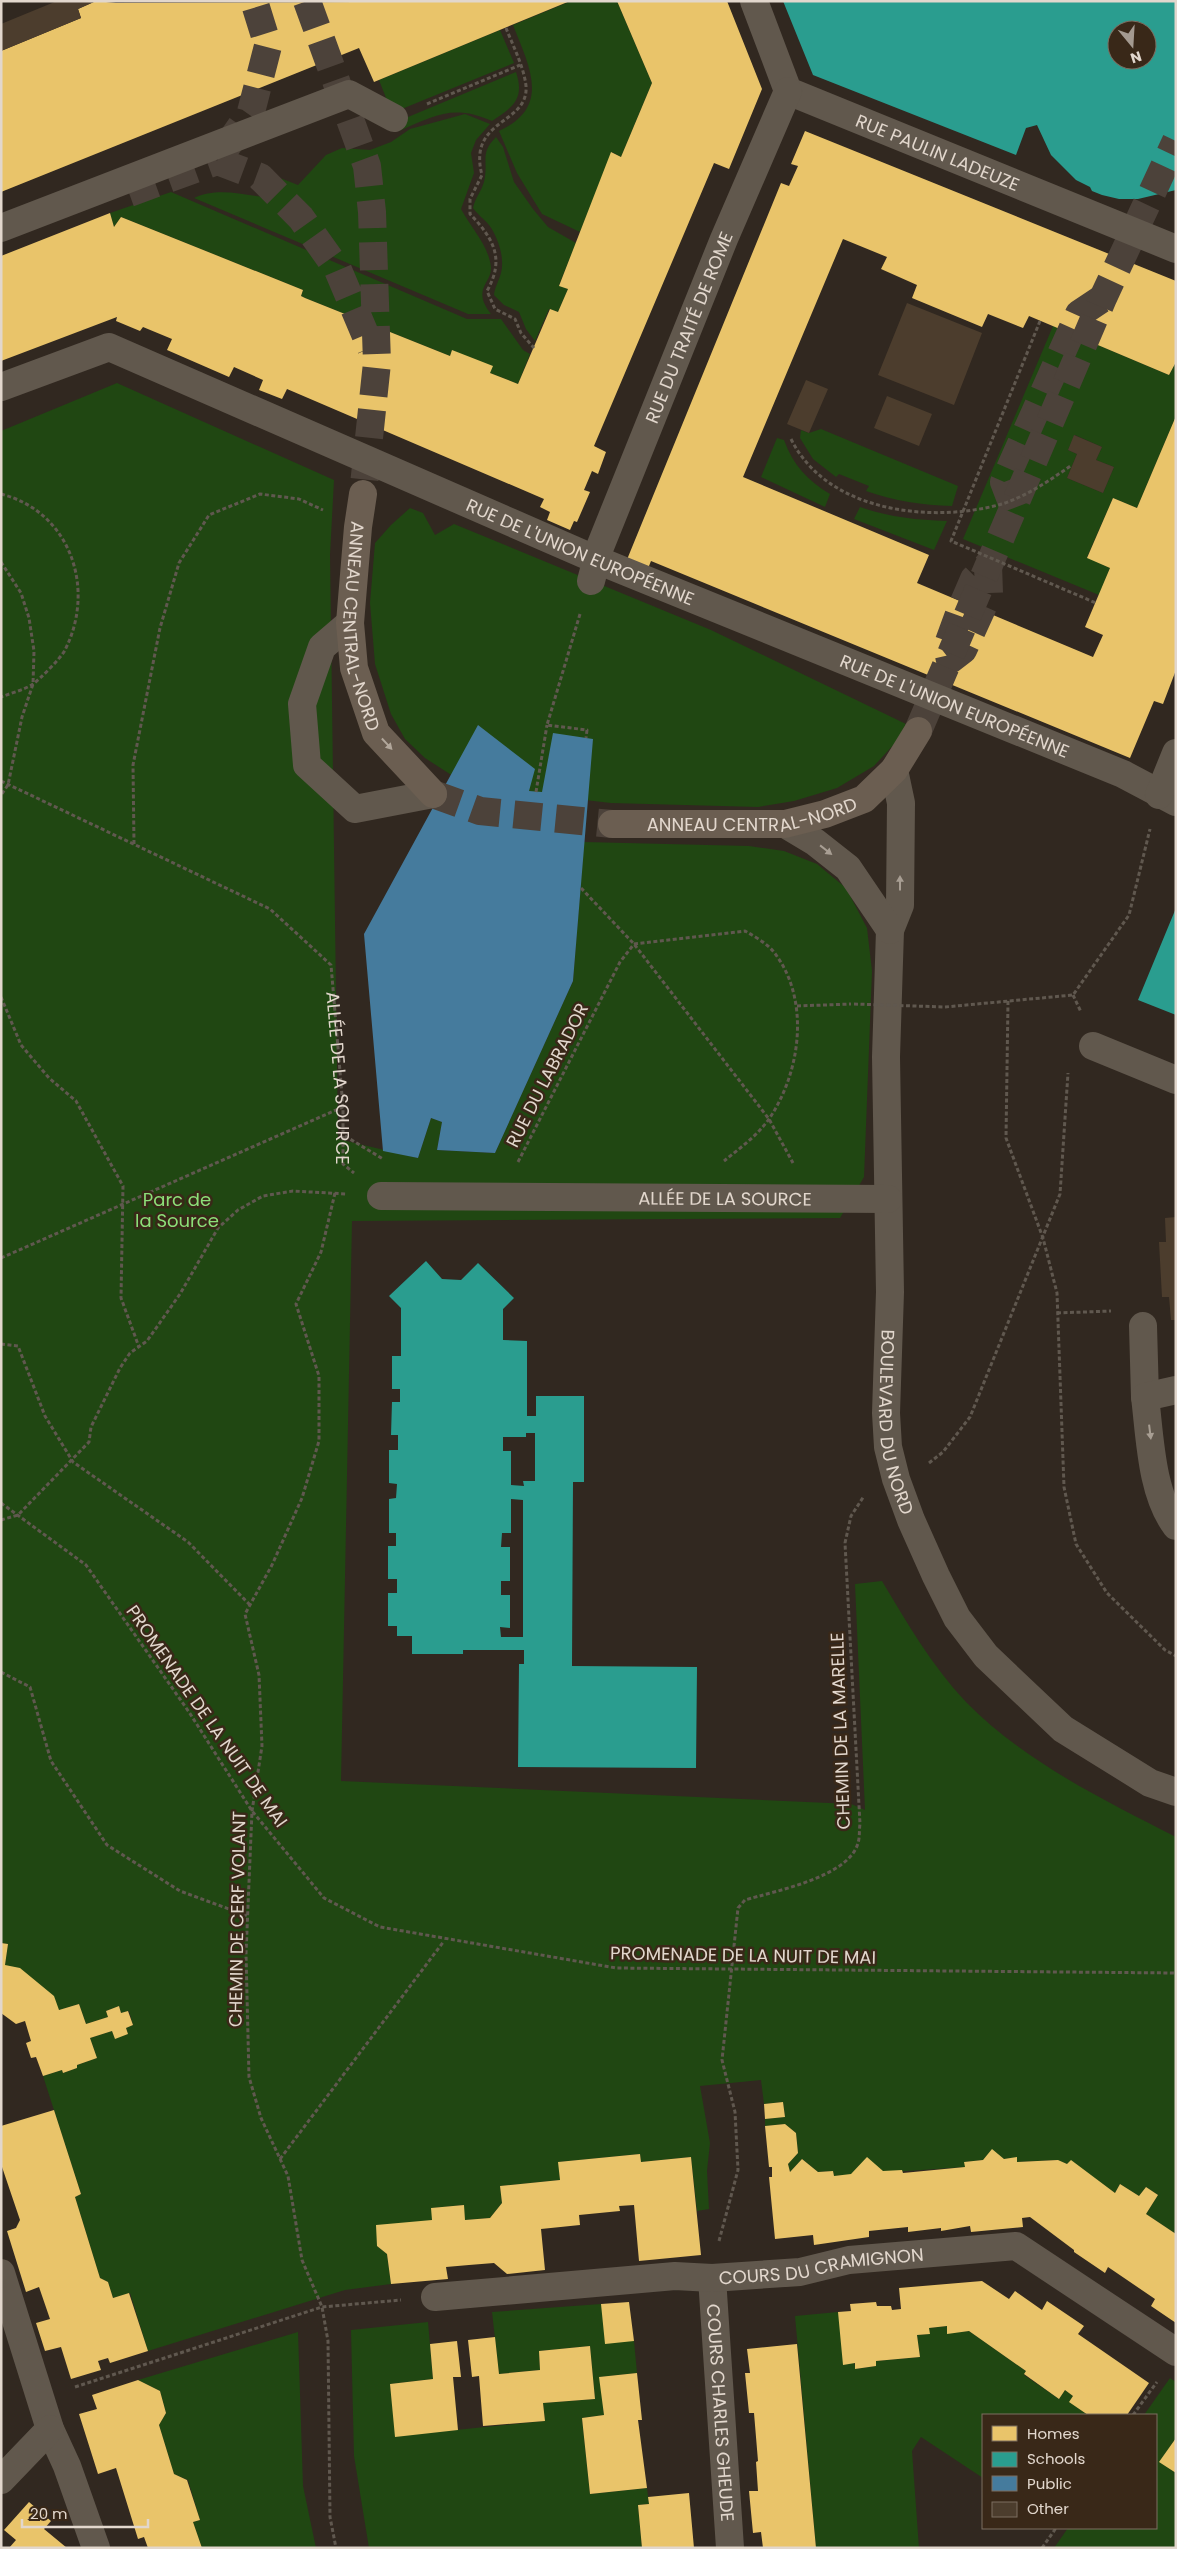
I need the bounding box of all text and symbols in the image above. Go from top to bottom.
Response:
north arrow [1107,20,1157,70]
text: N [1128,46,1144,69]
street label: RUE PAULIN LADEUZE [852,108,1023,197]
street label: RUE DU TRAITÉ DE ROME [639,228,738,427]
street label: RUE DE L'UNION EUROPÉENNE [462,492,698,611]
street label: ANNEAU CENTRAL-NORD [337,520,387,734]
street label: RUE DE L'UNION EUROPÉENNE [837,648,1073,763]
one-way arrow [381,738,393,750]
street label: ANNEAU CENTRAL-NORD [647,790,860,838]
one-way arrow [819,845,832,855]
one-way arrow [896,875,904,891]
street label: ALLÉE DE LA SOURCE [321,990,356,1165]
street label: RUE DU LABRADOR [500,999,594,1151]
street label: ALLÉE DE LA SOURCE [638,1185,812,1211]
park label: Parc de la Source [135,1187,219,1233]
street label: BOULEVARD DU NORD [873,1329,920,1518]
one-way arrow [1146,1424,1154,1440]
street label: PROMENADE DE LA NUIT DE MAI [121,1600,293,1832]
street label: CHEMIN DE LA MARELLE [824,1632,856,1830]
street label: CHEMIN DE CERF VOLANT [223,1810,251,2027]
street label: PROMENADE DE LA NUIT DE MAI [610,1940,876,1970]
street label: COURS DU CRAMIGNON [718,2241,925,2290]
street label: COURS CHARLES GHEUDE [701,2303,741,2522]
legend [982,2414,1157,2529]
text: Homes [1027,2423,1080,2444]
text: Schools [1027,2448,1085,2469]
text: Public [1027,2473,1072,2494]
scale bar [22,2496,149,2528]
text: Other [1027,2498,1069,2519]
text: 20 m [30,2503,68,2524]

